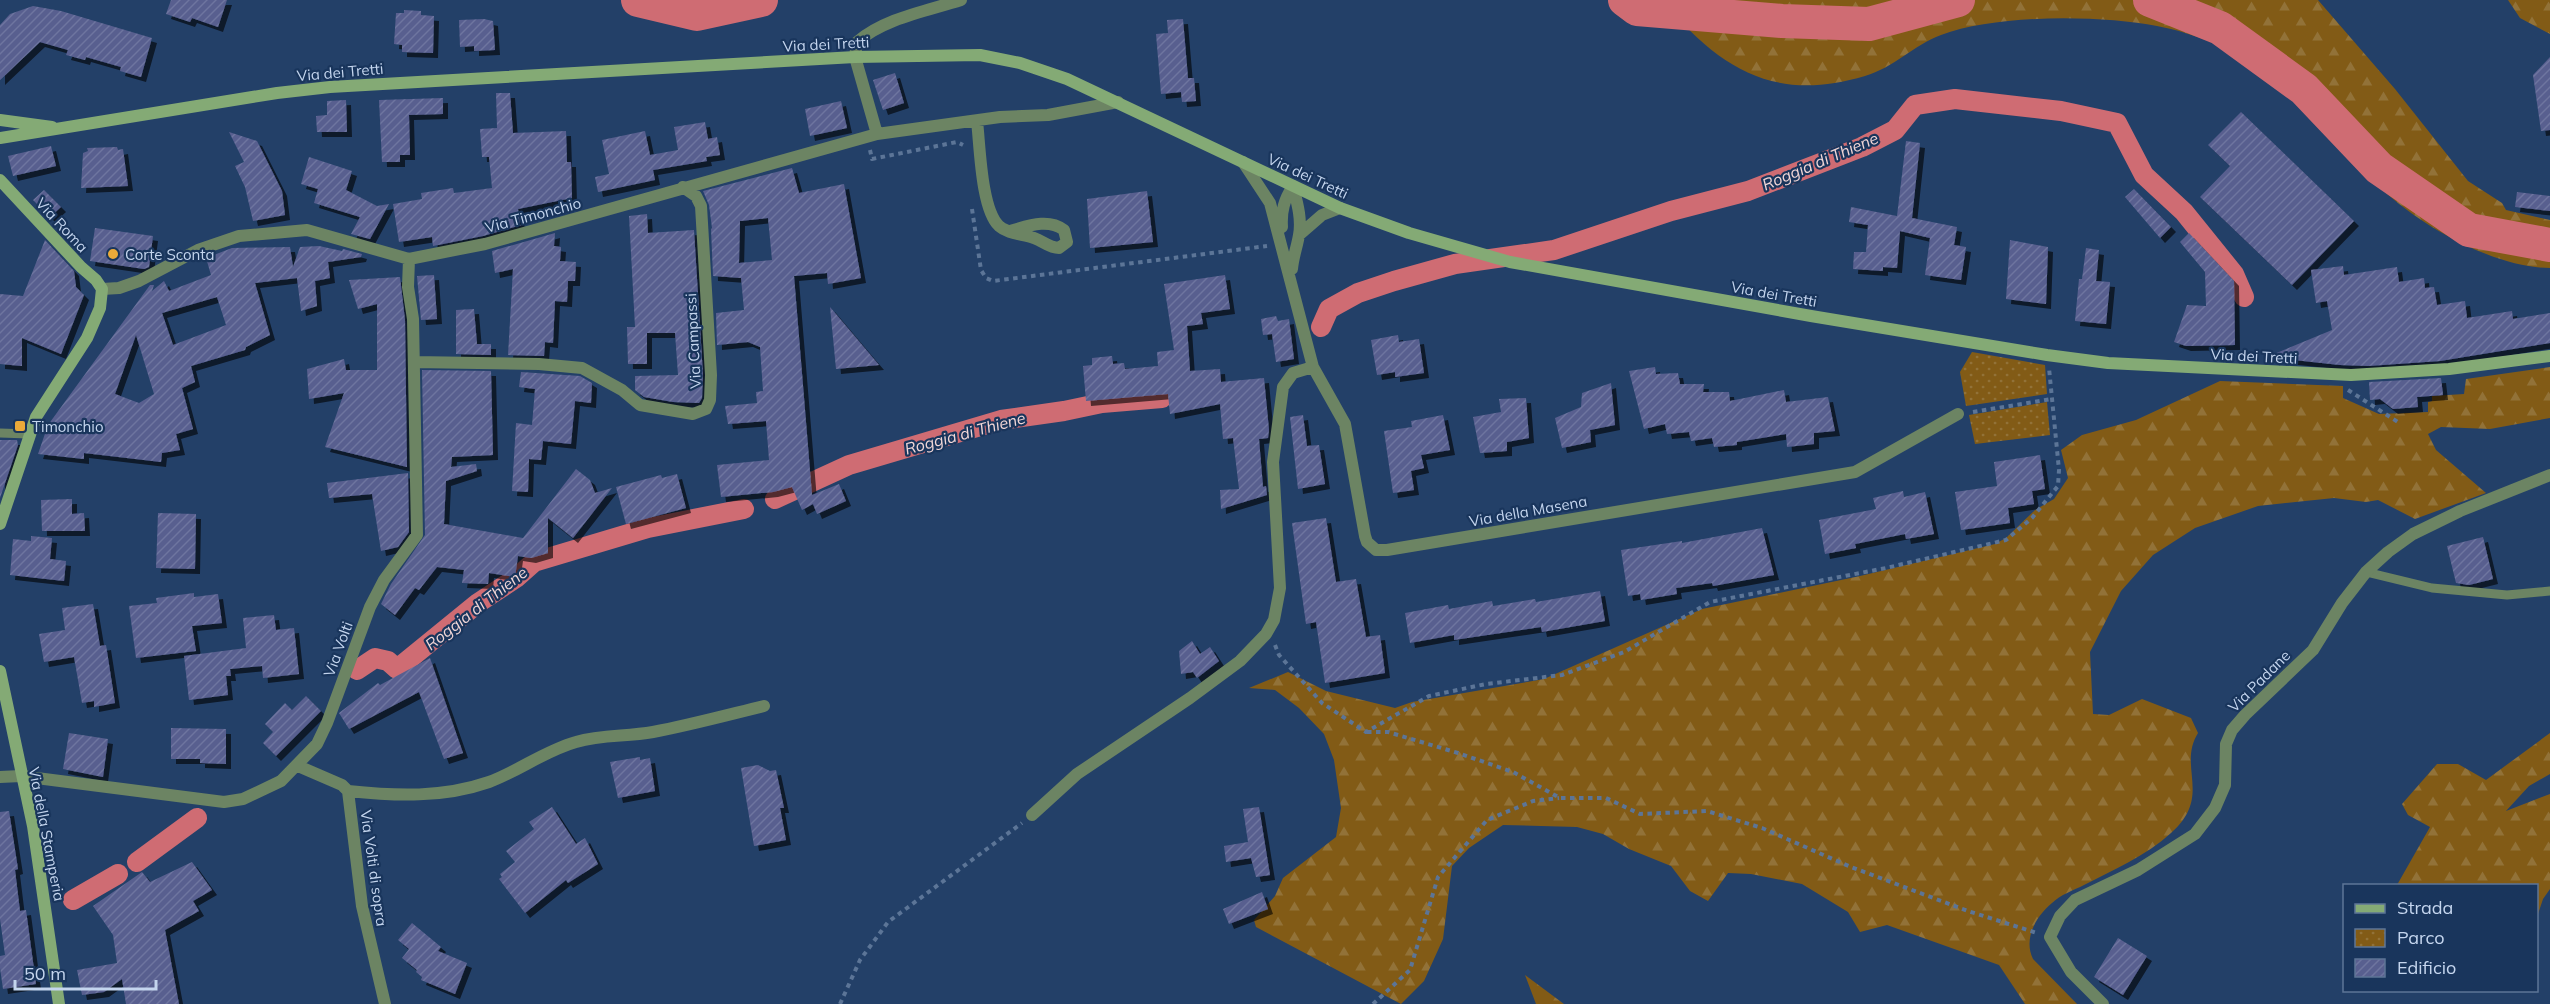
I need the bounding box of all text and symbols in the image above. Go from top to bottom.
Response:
street label: Via dei Tretti [782,32,870,56]
street label: Via dei Tretti [296,59,384,85]
water label: Roggia di Thiene [1759,127,1881,194]
street label: Via dei Tretti [1265,149,1351,203]
street label: Via Timonchio [483,193,583,237]
street label: Via Roma [32,194,92,256]
place label: Corte Sconta [125,245,215,264]
marker: Corte Sconta [106,247,120,261]
street label: Via dei Tretti [1730,277,1818,311]
street label: Via Campassi [681,293,705,389]
street label: Via dei Tretti [2210,344,2298,368]
water label: Roggia di Thiene [902,407,1028,459]
place label: Timonchio [32,417,104,436]
marker: Timonchio [13,419,27,433]
street label: Via della Masena [1468,491,1588,531]
water label: Roggia di Thiene [421,562,531,654]
street label: Via Volti [319,619,357,679]
street label: Via Padane [2224,646,2294,716]
street label: Via della Stamperia [25,765,69,903]
street label: Via Volti di sopra [356,809,392,927]
legend [2343,884,2538,992]
text: Strada [2397,896,2453,919]
text: Parco [2397,926,2445,949]
scale bar [15,953,156,991]
text: Edificio [2397,956,2456,979]
text: 50 m [24,962,66,985]

